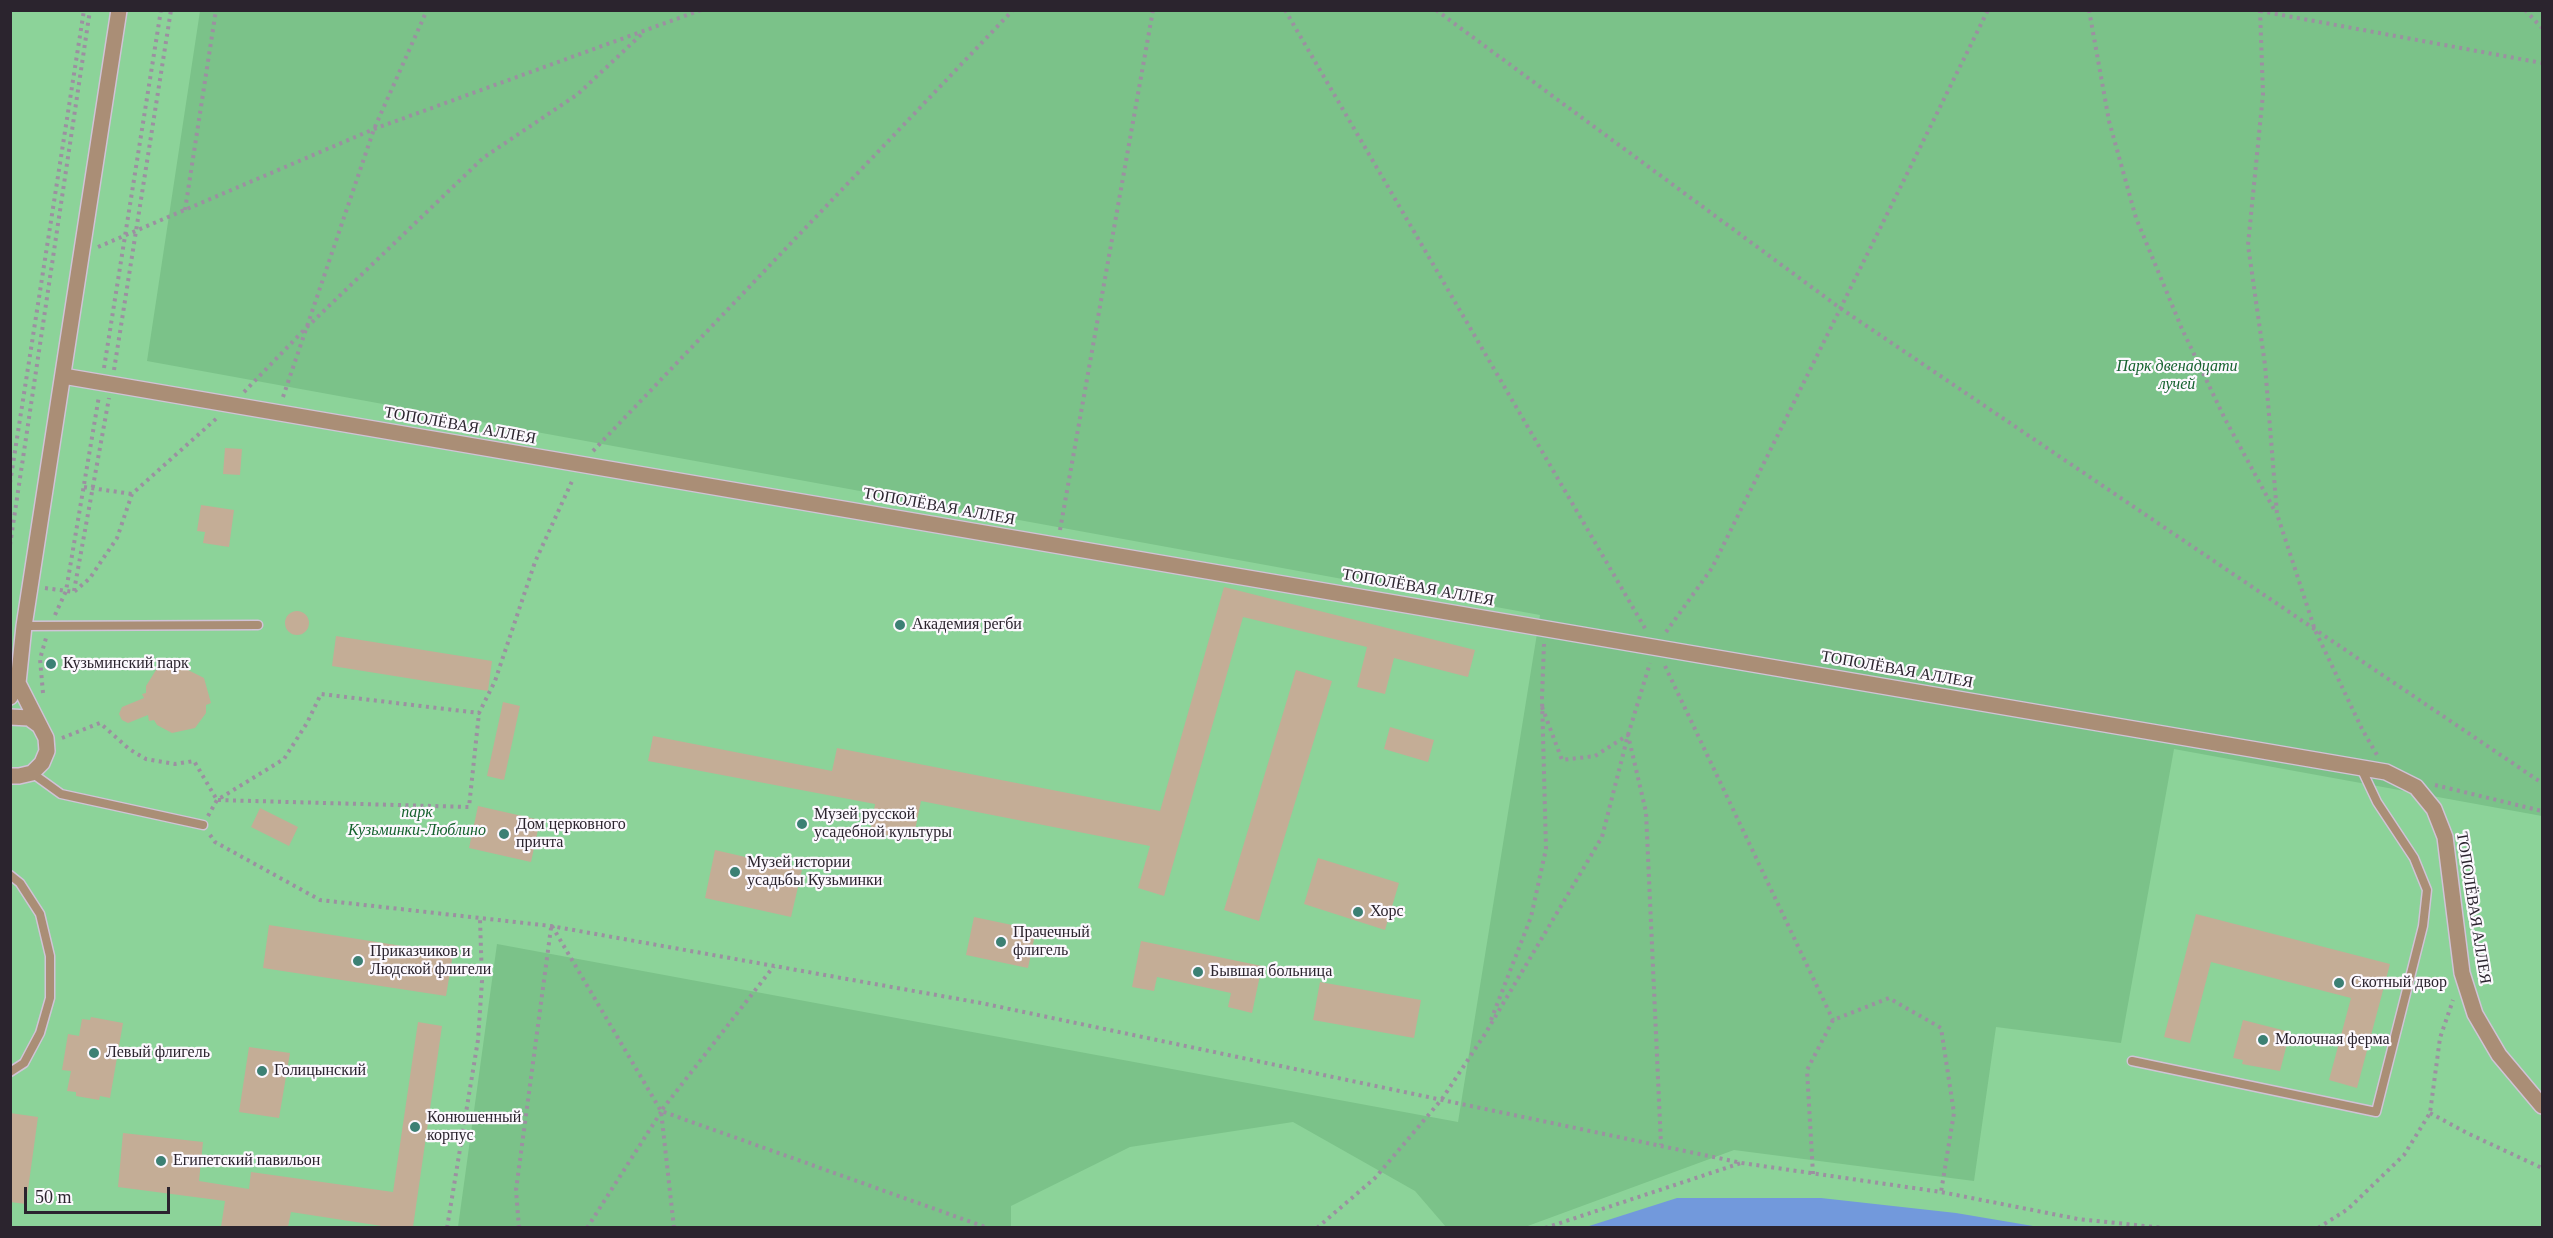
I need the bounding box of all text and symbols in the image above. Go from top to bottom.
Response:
park label: Парк двенадцати лучей [2117,357,2237,395]
street label: ТОПОЛЁВАЯ АЛЛЕЯ [383,403,537,449]
street label: ТОПОЛЁВАЯ АЛЛЕЯ [862,484,1016,530]
street label: ТОПОЛЁВАЯ АЛЛЕЯ [1341,565,1495,611]
place label: Академия регби [912,615,1022,635]
marker: Академия регби [893,618,907,632]
street label: ТОПОЛЁВАЯ АЛЛЕЯ [1820,647,1974,693]
place label: Кузьминский парк [63,654,189,674]
marker: Кузьминский парк [44,657,58,671]
park label: парк Кузьминки-Люблино [348,803,486,841]
place label: Музей русской усадебной культуры [814,805,952,843]
place label: Дом церковного причта [516,815,626,853]
marker: Музей русской усадебной культуры [795,817,809,831]
marker: Дом церковного причта [497,827,511,841]
street label: ТОПОЛЁВАЯ АЛЛЕЯ [2452,831,2494,985]
place label: Музей истории усадьбы Кузьминки [747,853,882,891]
marker: Музей истории усадьбы Кузьминки [728,865,742,879]
place label: Хорс [1370,902,1404,922]
marker: Хорс [1351,905,1365,919]
place label: Прачечный флигель [1013,923,1090,961]
marker: Прачечный флигель [994,935,1008,949]
place label: Приказчиков и Людской флигели [370,942,491,980]
marker: Приказчиков и Людской флигели [351,954,365,968]
place label: Бывшая больница [1210,962,1332,982]
marker: Бывшая больница [1191,965,1205,979]
place label: Скотный двор [2351,973,2447,993]
marker: Скотный двор [2332,976,2346,990]
place label: Молочная ферма [2275,1030,2390,1050]
marker: Молочная ферма [2256,1033,2270,1047]
place label: Левый флигель [106,1043,210,1063]
marker: Левый флигель [87,1046,101,1060]
place label: Голицынский [274,1061,366,1081]
marker: Голицынский [255,1064,269,1078]
place label: Конюшенный корпус [427,1108,521,1146]
marker: Конюшенный корпус [408,1120,422,1134]
place label: Египетский павильон [173,1151,320,1171]
marker: Египетский павильон [154,1154,168,1168]
scale bar [27,1175,172,1213]
text: 50 m [35,1187,72,1207]

